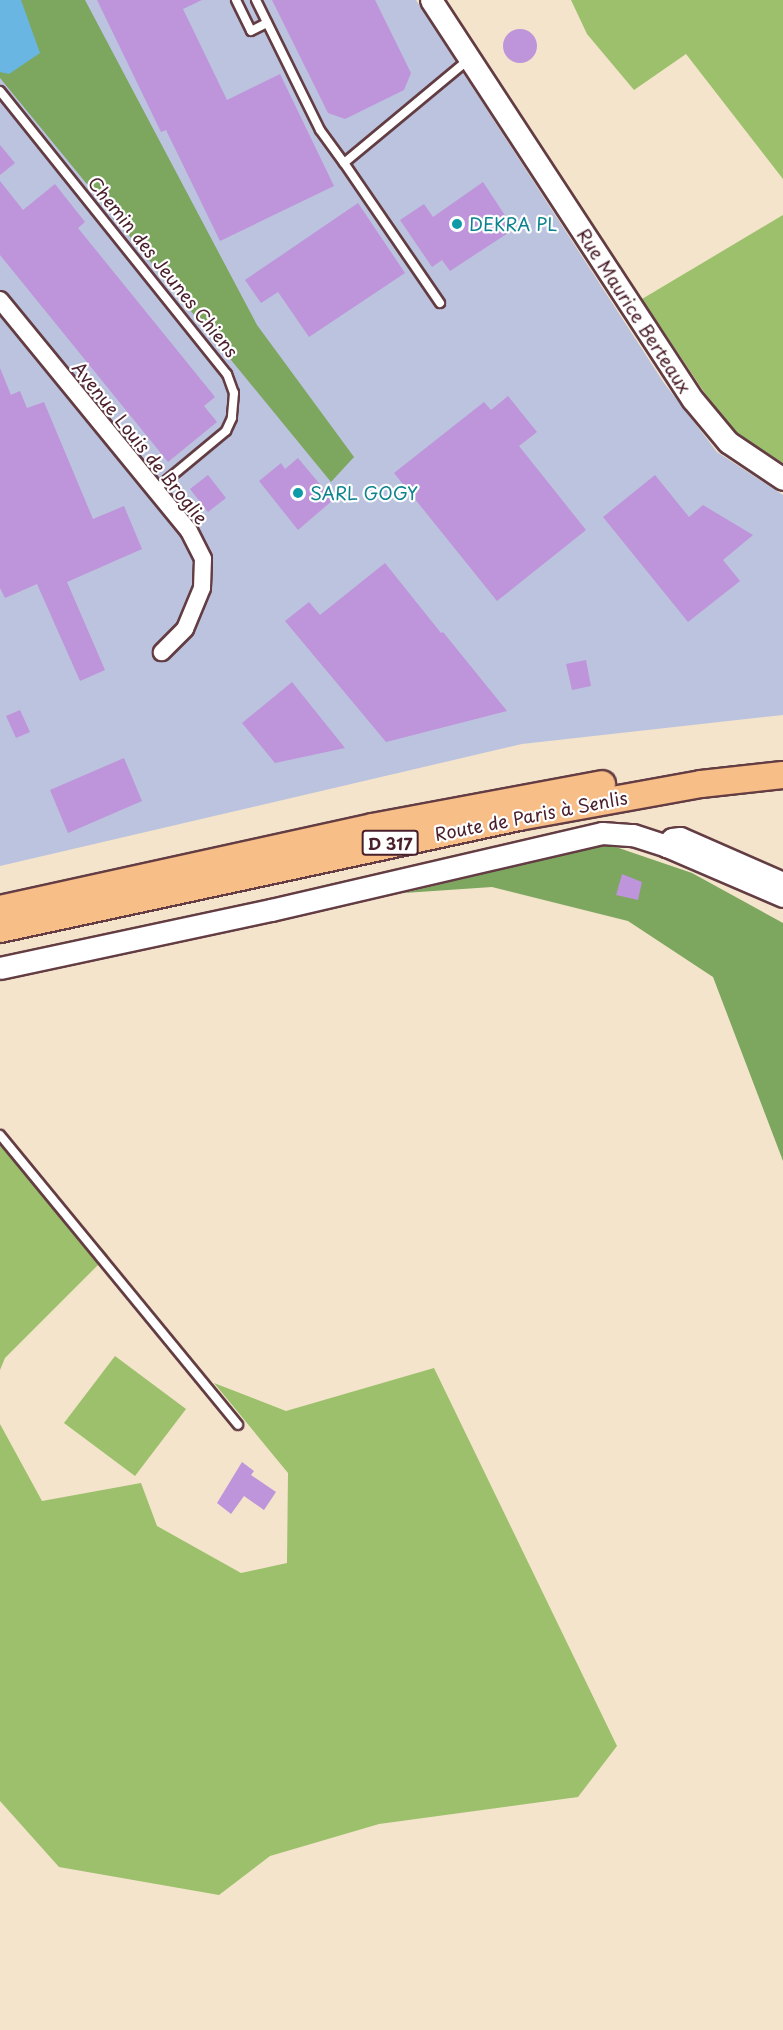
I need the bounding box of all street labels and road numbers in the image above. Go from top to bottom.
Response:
street label: Chemin des Jeunes Chiens [83,172,243,362]
street label: Rue Maurice Berteaux [572,224,696,398]
street label: Avenue Louis de Broglie [67,357,213,529]
street label: Route de Paris à Senlis [432,787,630,845]
road number: D 317 [362,830,418,856]

